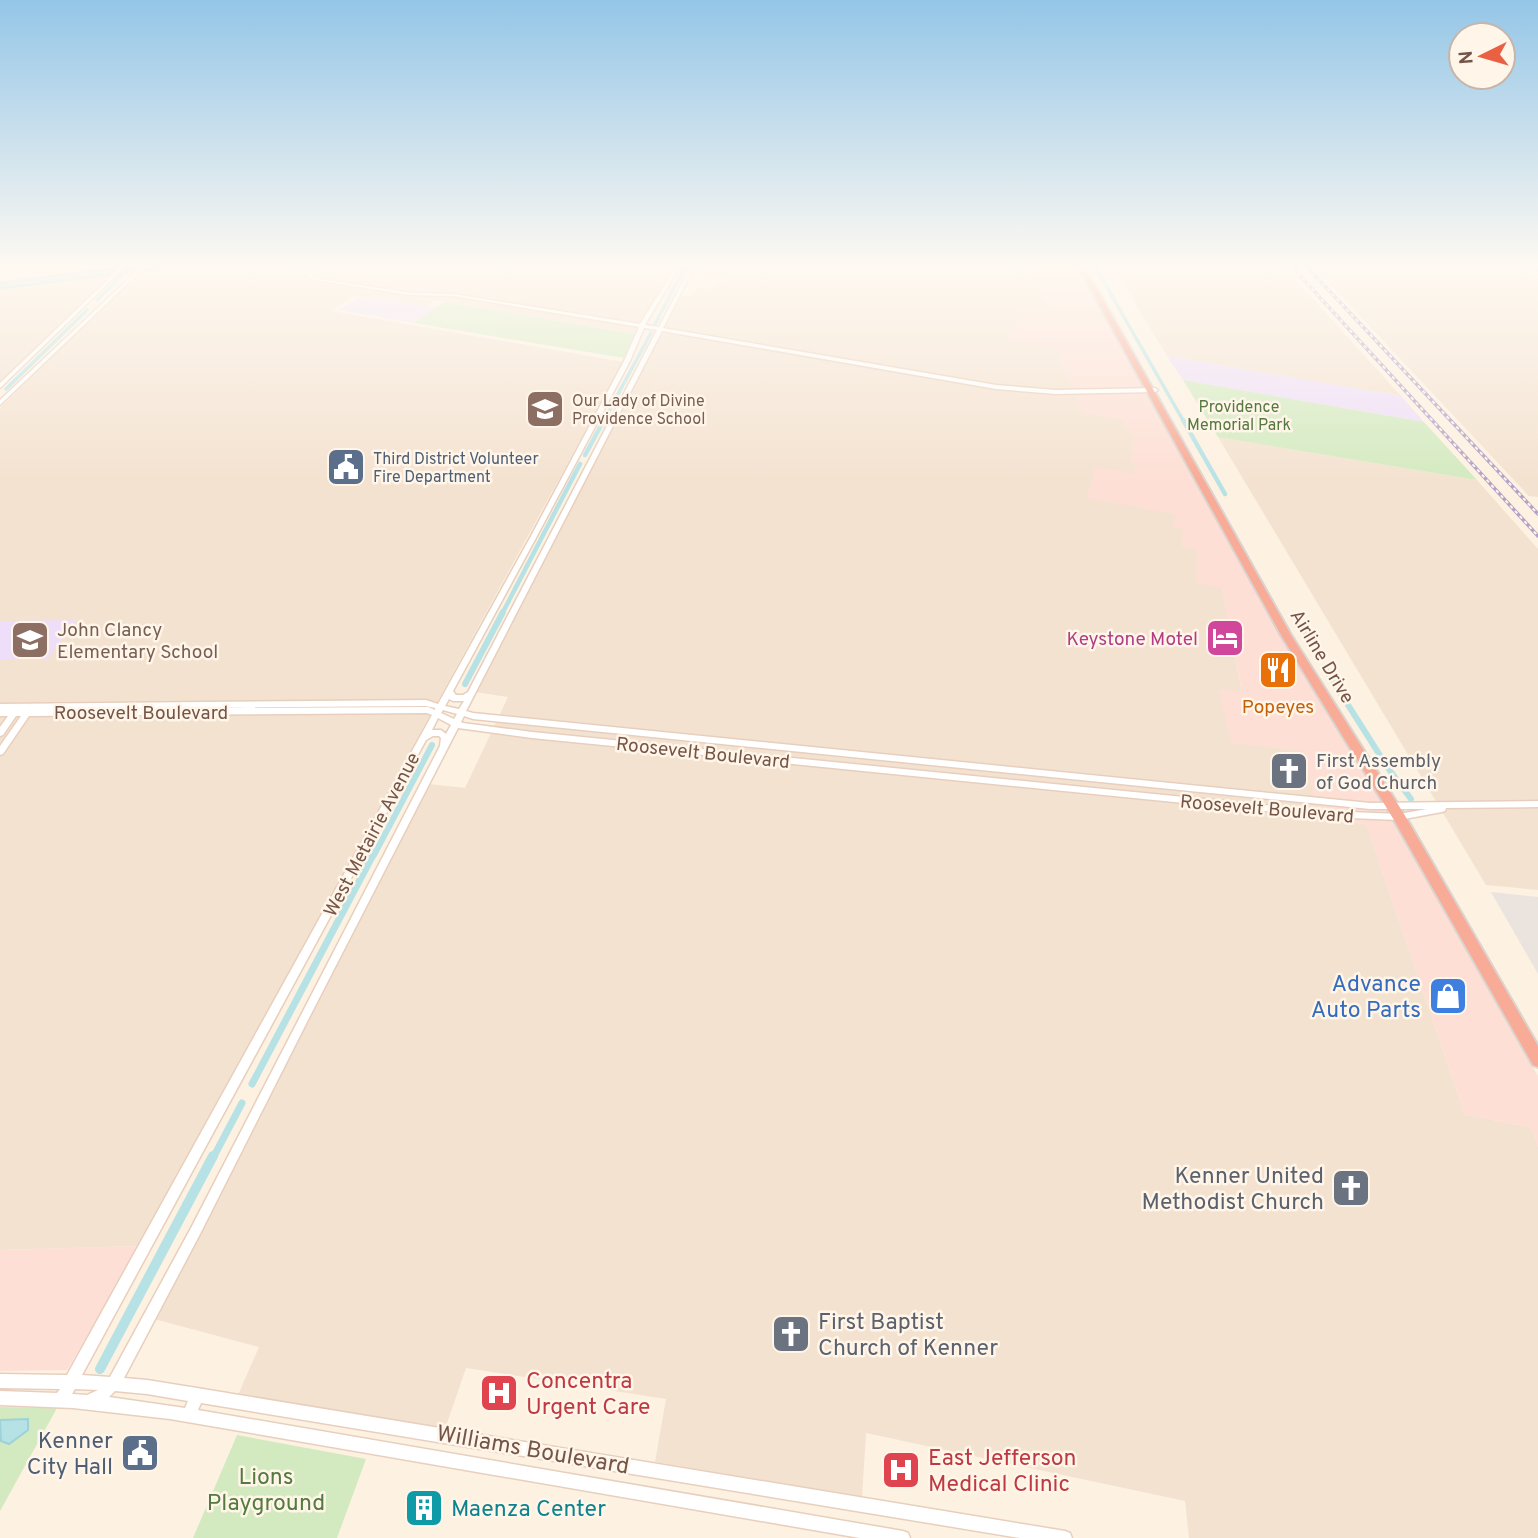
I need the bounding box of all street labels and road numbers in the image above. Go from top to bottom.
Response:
street label: Airline Drive [1284,606,1359,708]
street label: Roosevelt Boulevard [54,702,228,726]
street label: Roosevelt Boulevard [615,733,791,775]
street label: West Metairie Avenue [319,749,426,921]
street label: Roosevelt Boulevard [1179,790,1355,830]
street label: Williams Boulevard [434,1420,631,1483]

